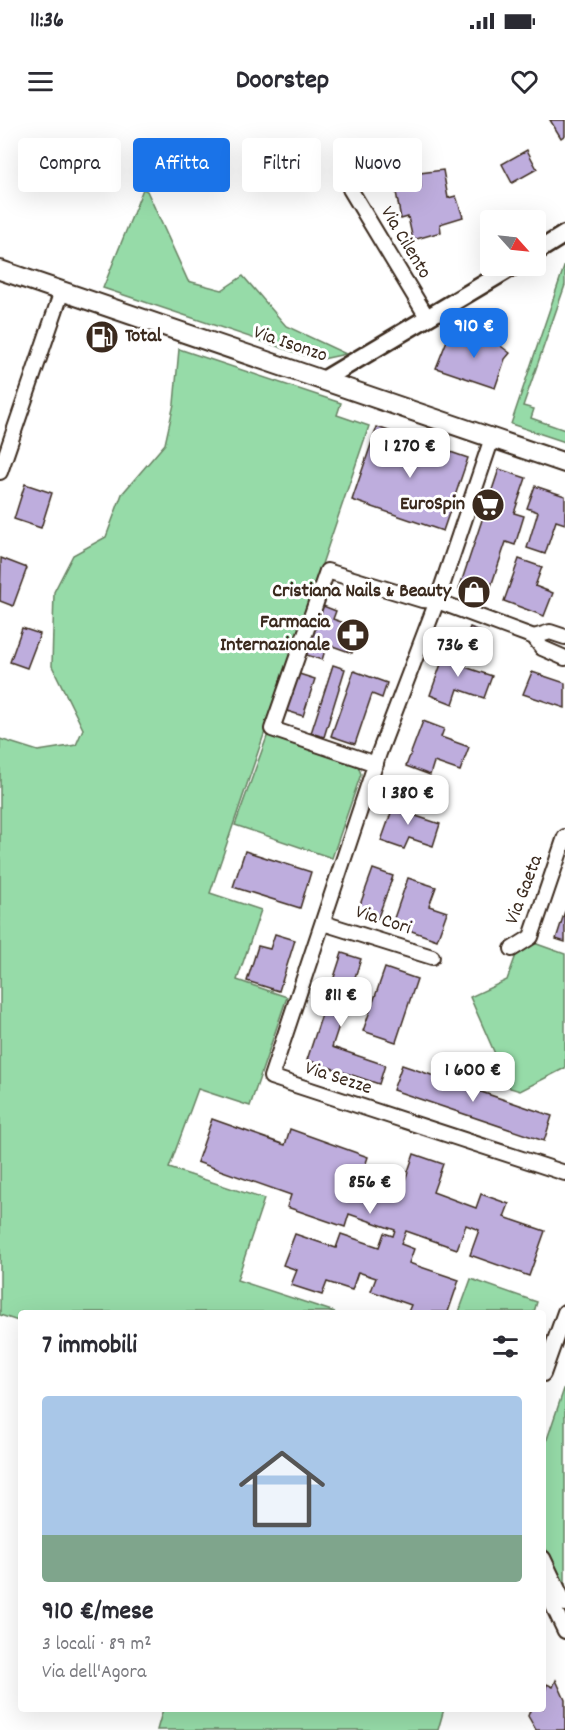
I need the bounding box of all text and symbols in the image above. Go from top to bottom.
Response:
text: 11:36 [30,6,64,37]
text: Doorstep [236,62,329,101]
icon: menu [24,65,57,98]
icon: heart [508,65,541,98]
chip: Compra [18,138,121,192]
chip: Affitta [133,138,230,192]
chip: Filtri [242,138,321,192]
chip: Nuovo [333,138,422,192]
street label: Via Cilento [372,202,438,285]
north arrow [480,210,546,276]
map controls [480,210,546,276]
pin: 910 € [432,308,516,359]
text: 910 € [454,313,494,341]
fuel station icon: Total [84,319,120,355]
street label: Via Isonzo [249,319,331,371]
place label: Total [125,323,162,351]
pin: 1 270 € [355,428,465,479]
text: 1 270 € [384,433,436,461]
supermarket icon: EuroSpin [470,487,506,523]
place label: EuroSpin [400,491,465,519]
shop icon: Cristiana Nails & Beauty [456,574,492,610]
place label: Cristiana Nails & Beauty [272,578,452,606]
place label: Farmacia Internazionale [220,609,331,660]
pharmacy icon: Farmacia Internazionale [335,617,371,653]
pin: 736 € [416,627,500,678]
text: 736 € [437,632,479,660]
pin: 1 380 € [353,775,463,826]
text: 1 380 € [382,780,434,808]
street label: Via Gaeta [499,851,551,929]
street label: Via Cori [352,899,415,943]
pin: 811 € [299,977,383,1028]
text: 811 € [325,982,357,1010]
pin: 1 600 € [418,1052,528,1103]
street label: Via Sezze [301,1055,375,1103]
text: 1 600 € [445,1057,501,1085]
pin: 856 € [328,1164,412,1215]
text: 856 € [349,1169,391,1197]
text: 7 immobili [42,1328,137,1365]
icon: filters [489,1330,522,1363]
icon: home [228,1435,336,1543]
text: 910 €/mese [42,1594,153,1631]
text: 3 locali · 89 m² [42,1631,151,1659]
text: Via dell'Agora [42,1659,146,1687]

